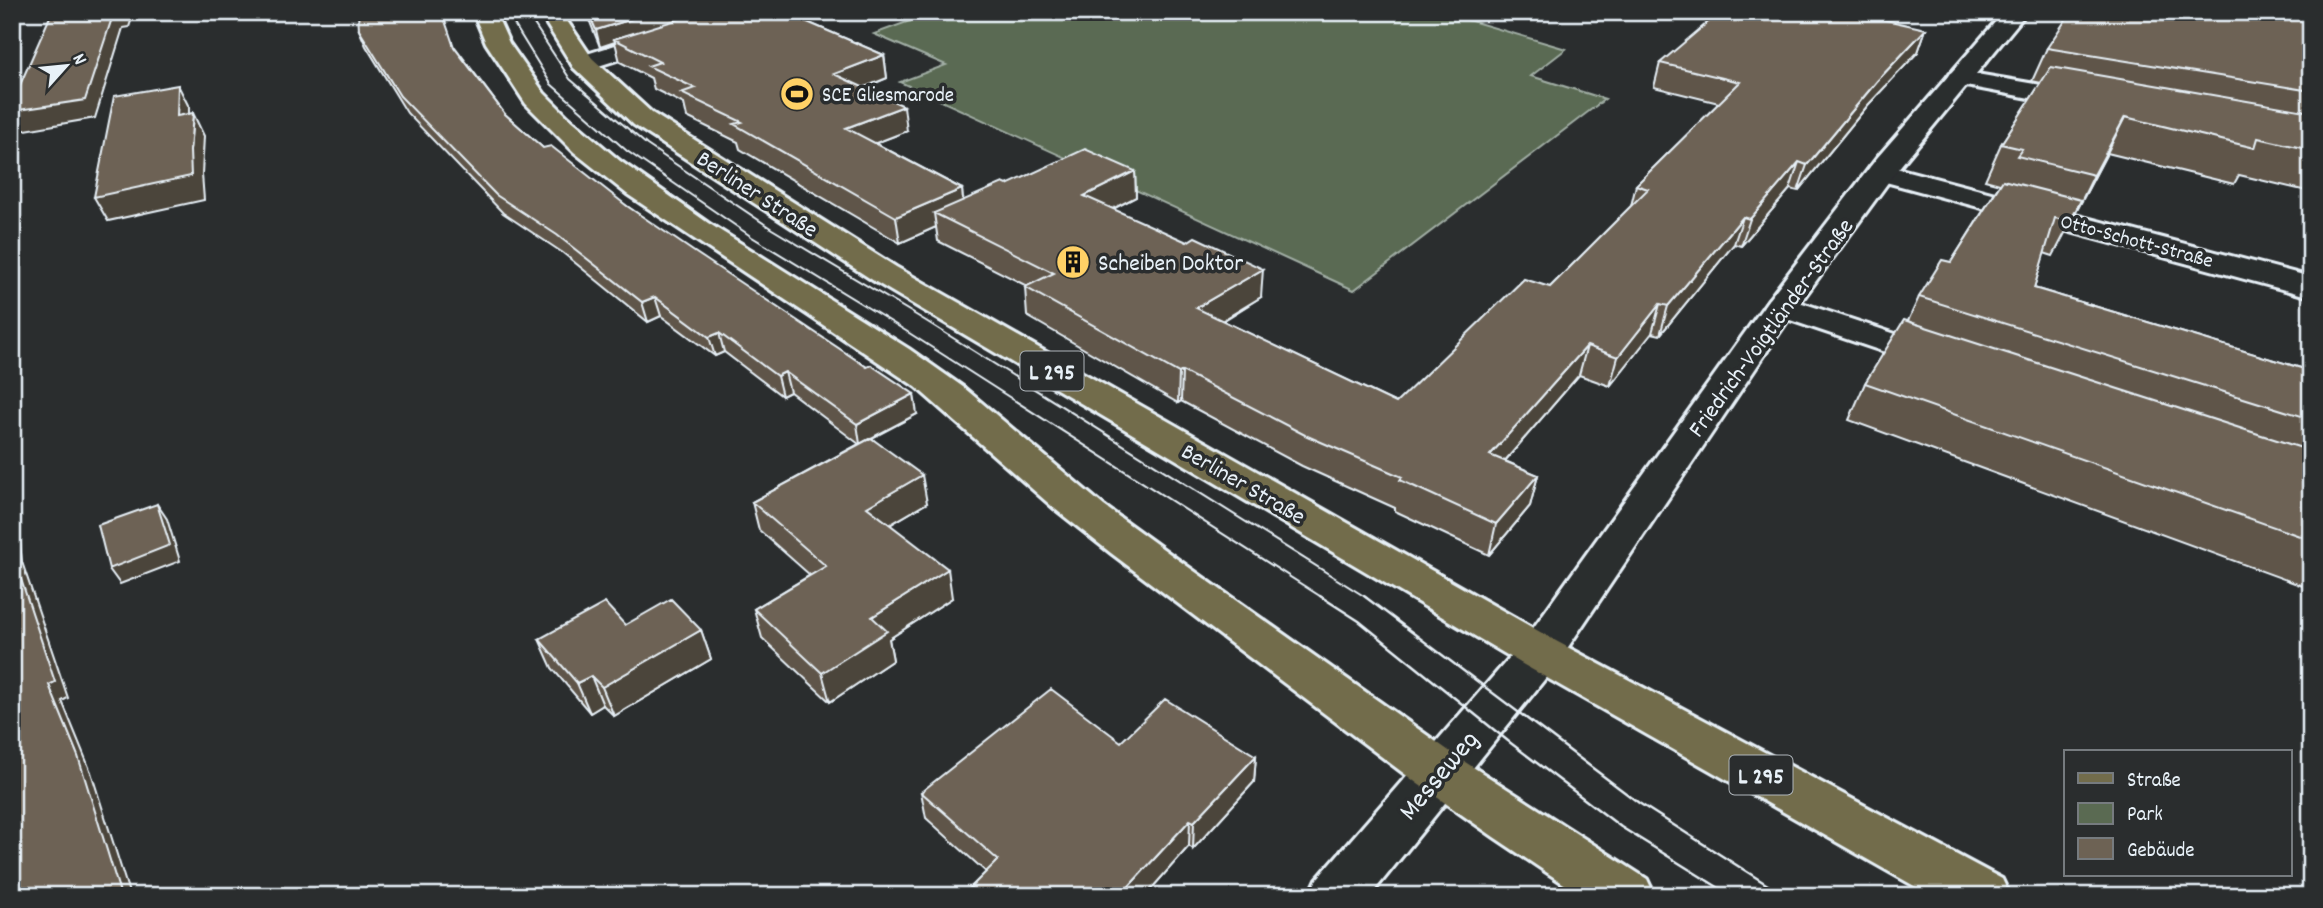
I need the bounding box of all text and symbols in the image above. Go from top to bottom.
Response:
north arrow [32,32,102,102]
text: N [64,50,92,70]
sports icon: SCE Gliesmarode [778,75,816,113]
place label: SCE Gliesmarode [822,82,954,112]
street label: Berliner Straße [689,144,824,248]
street label: Otto-Schott-Straße [2056,208,2216,278]
street label: Friedrich-Voigtländer-Straße [1681,212,1864,445]
building icon: Scheiben Doktor [1054,243,1092,281]
place label: Scheiben Doktor [1098,248,1243,282]
road number: L 295 [1020,352,1084,390]
street label: Berliner Straße [1174,436,1311,535]
street label: Messeweg [1391,723,1491,831]
legend [2064,750,2292,876]
road number: L 295 [1730,755,1792,794]
text: Straße [2127,767,2181,797]
text: Park [2127,801,2163,831]
text: Gebäude [2127,837,2195,867]

